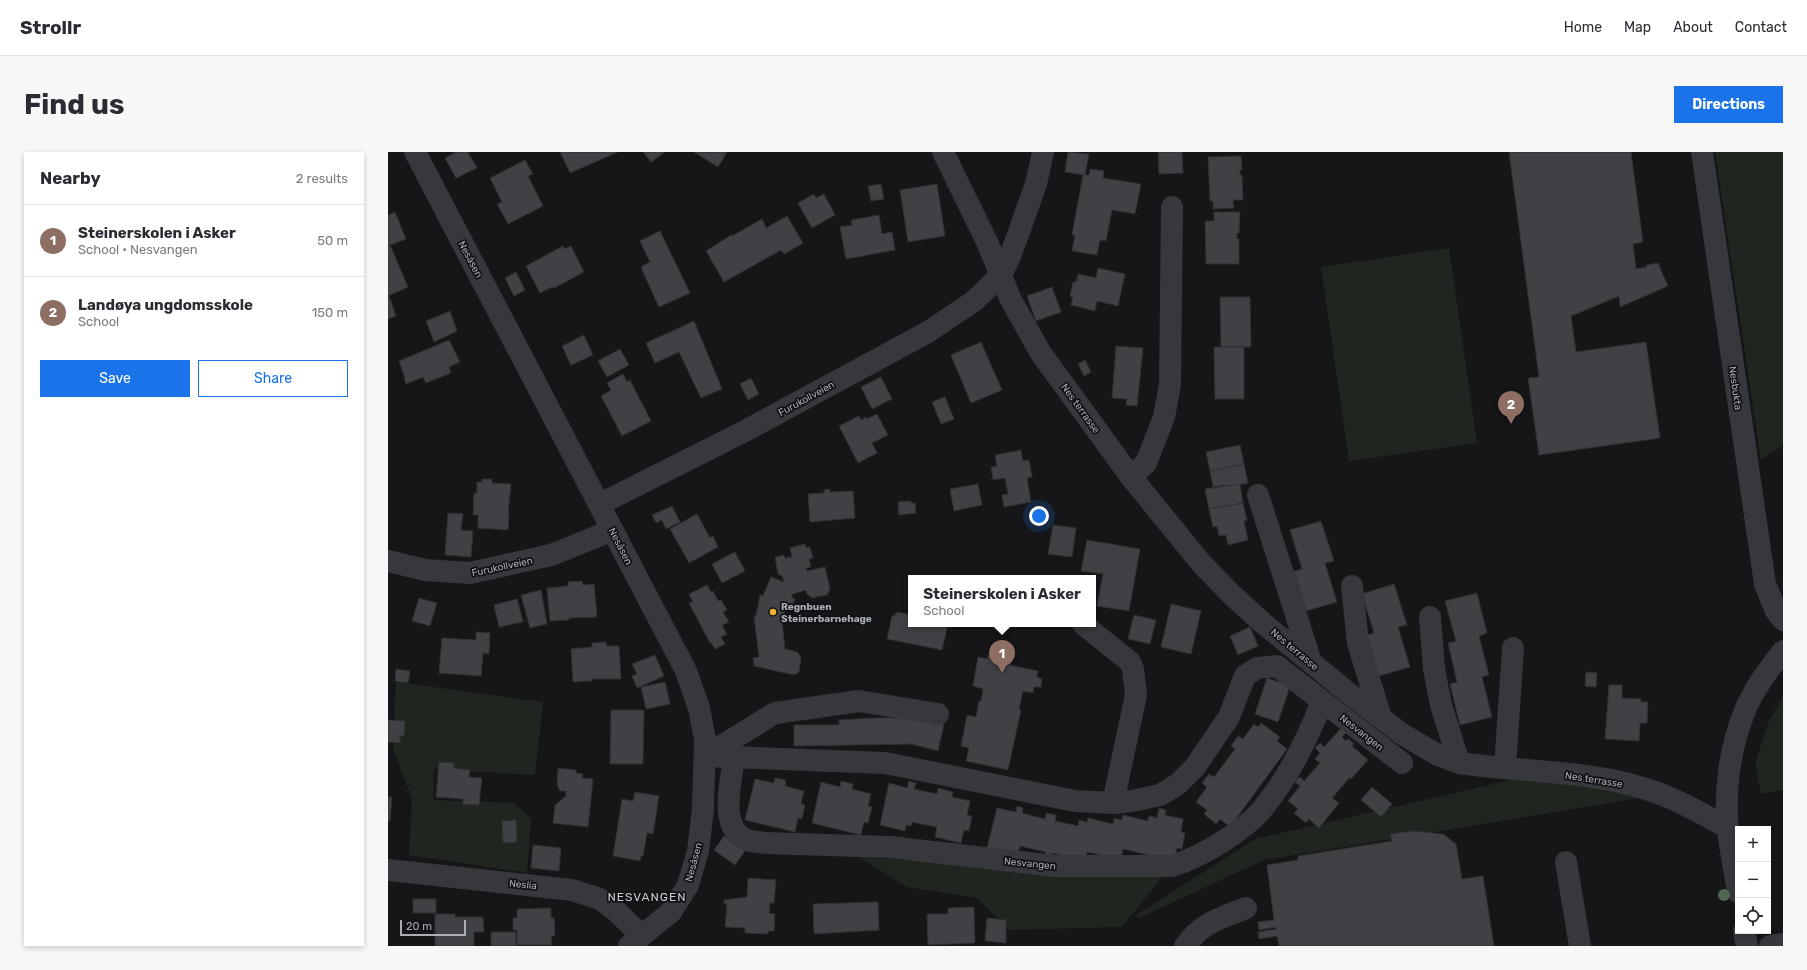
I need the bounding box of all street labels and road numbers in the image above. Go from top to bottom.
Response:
street label: Nesåsen [455,239,485,280]
street label: Nesbukta [1726,365,1744,411]
street label: Furukollveien [776,379,837,419]
street label: Nes terrasse [1058,381,1102,436]
street label: Nesåsen [606,526,635,567]
street label: Furukollveien [471,555,534,579]
street label: Nes terrasse [1268,626,1321,673]
street label: Nesvangen [1337,712,1386,754]
street label: Nes terrasse [1564,770,1624,791]
street label: Nesåsen [683,841,705,883]
street label: Nesvangen [1003,855,1056,873]
street label: Neslia [508,878,537,892]

